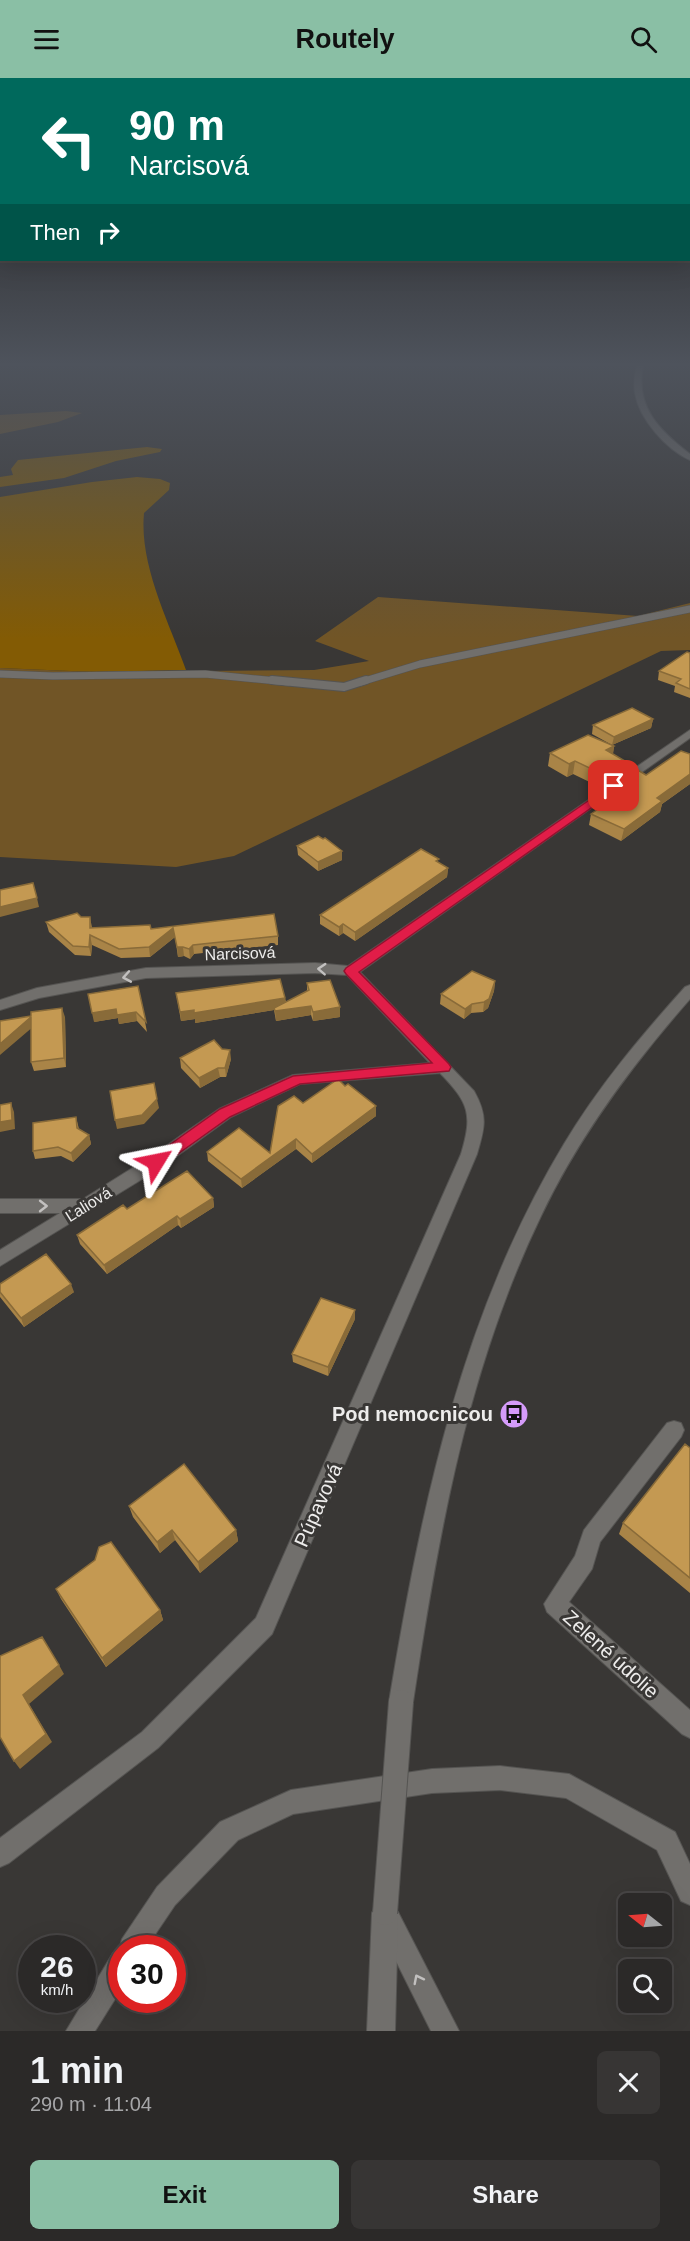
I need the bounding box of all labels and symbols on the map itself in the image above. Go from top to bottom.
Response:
pin [588,760,639,811]
street label: Narcisová [204,944,276,963]
one-way arrow [317,963,326,976]
one-way arrow [122,970,132,983]
position arrow [124,1130,188,1194]
street label: Ľaliová [62,1184,114,1225]
one-way arrow [38,1200,47,1212]
bus stop icon: Pod nemocnicou [498,1398,530,1430]
place label: Pod nemocnicou [332,1403,493,1425]
street label: Púpavová [290,1459,346,1550]
street label: Zelené údolie [559,1606,663,1702]
north arrow [618,1893,672,1947]
speed limit sign: 30 [108,1935,186,2013]
one-way arrow [414,1975,425,1985]

